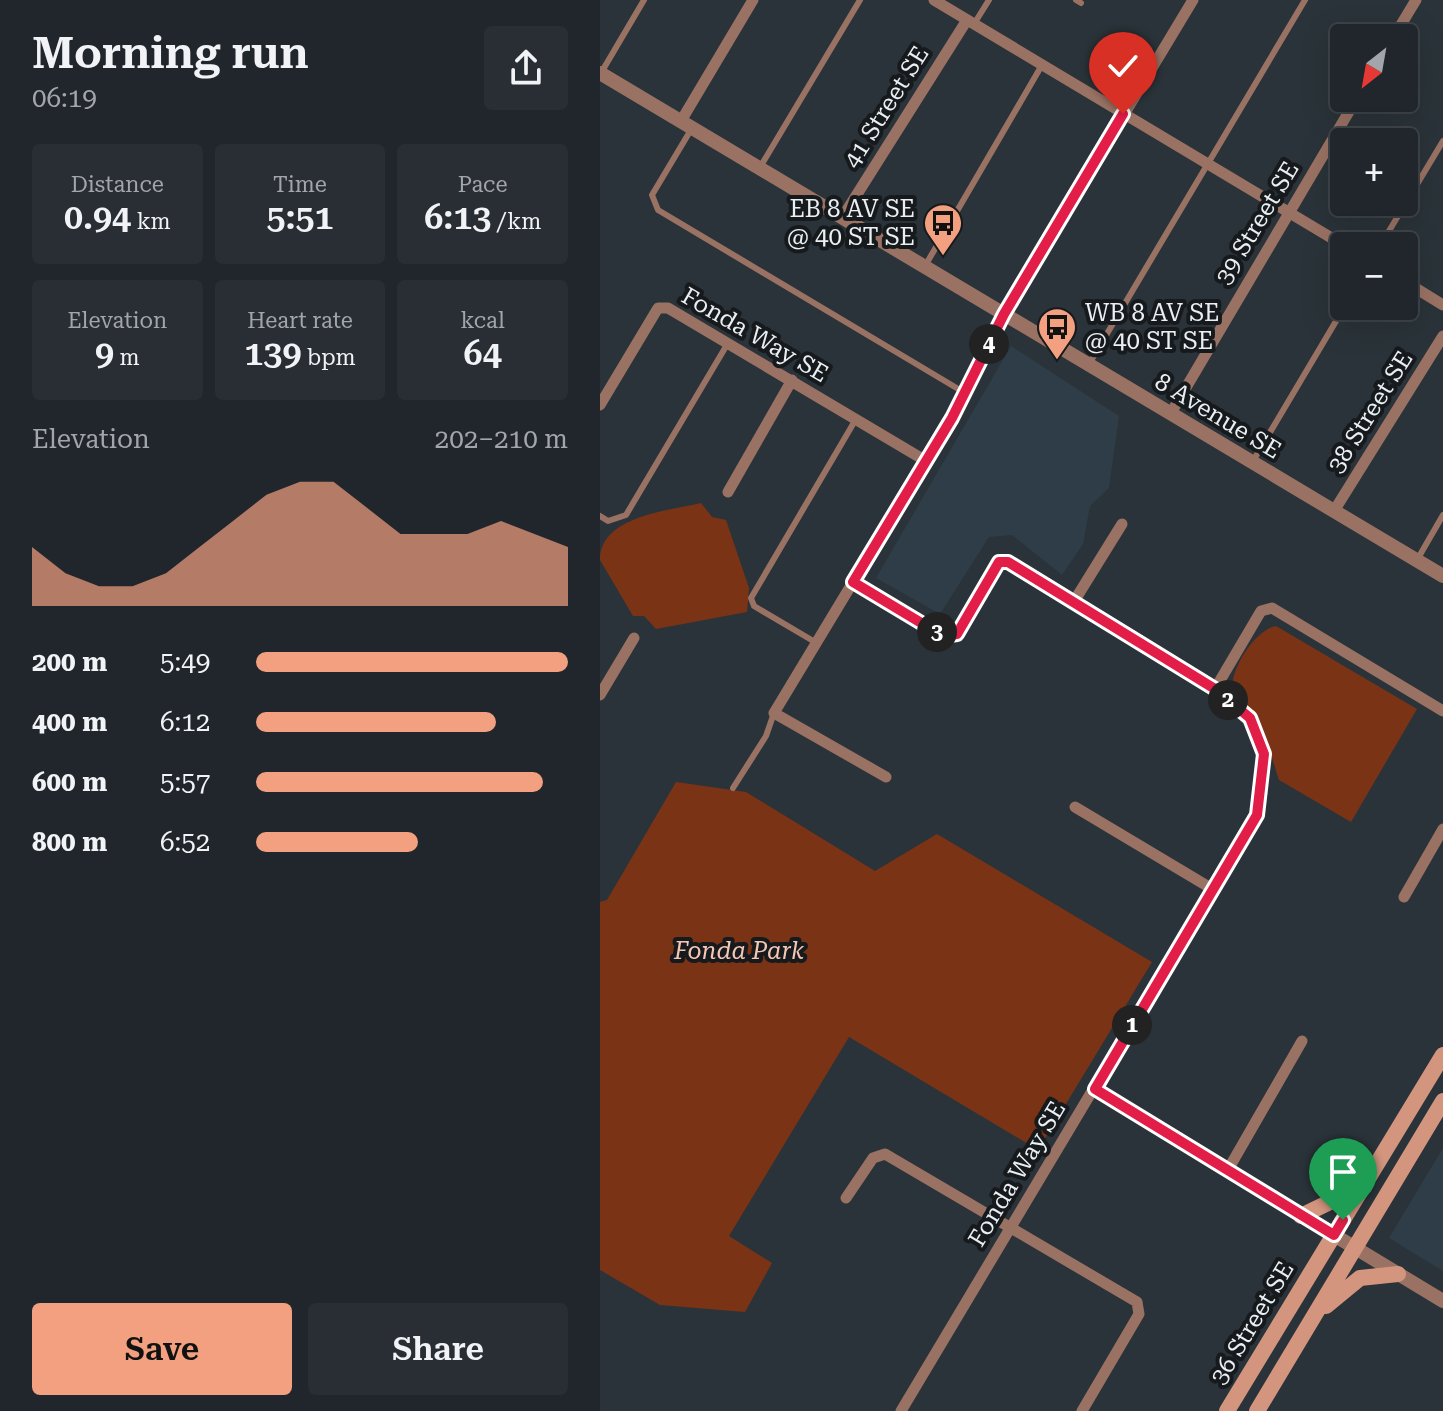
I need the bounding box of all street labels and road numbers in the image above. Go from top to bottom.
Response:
street label: 41 Street SE [838,41,934,173]
street label: 39 Street SE [1209,157,1305,289]
street label: Fonda Way SE [677,282,833,388]
street label: 38 Street SE [1322,346,1418,478]
street label: 8 Avenue SE [1150,367,1286,465]
street label: Fonda Way SE [963,1096,1071,1252]
street label: 36 Street SE [1204,1257,1300,1389]

